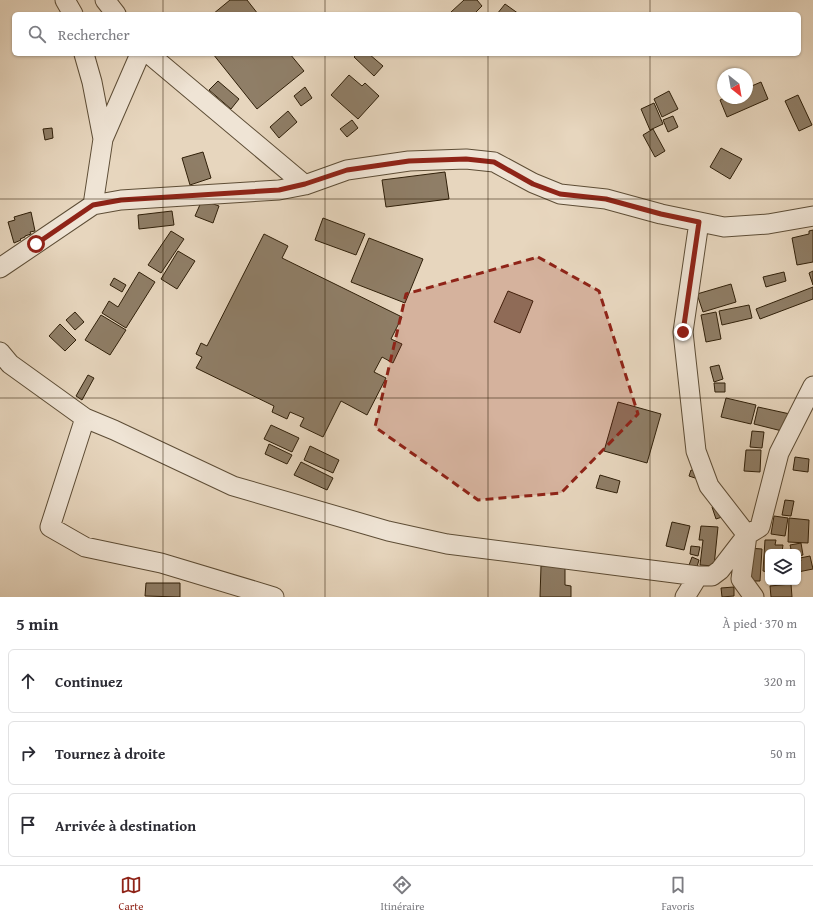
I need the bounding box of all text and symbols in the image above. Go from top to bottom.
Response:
search box [12,12,801,56]
icon: search [26,23,48,45]
text: Rechercher [58,24,130,45]
north arrow [717,68,753,104]
route start [27,235,45,253]
route end [674,323,692,341]
map controls [765,549,801,585]
button: layers [765,549,801,585]
text: 5 min [16,611,58,636]
text: À pied · 370 m [722,614,797,633]
icon: ahead [17,670,39,692]
text: Continuez [55,671,123,692]
text: 320 m [764,672,796,691]
icon: right [17,742,39,764]
text: Tournez à droite [55,743,165,764]
text: 50 m [770,744,796,763]
icon: arrive [17,814,39,836]
text: Arrivée à destination [55,815,196,836]
tab: Carte [119,874,143,914]
tab: Itinéraire [381,874,424,914]
tab: Favoris [662,874,694,914]

